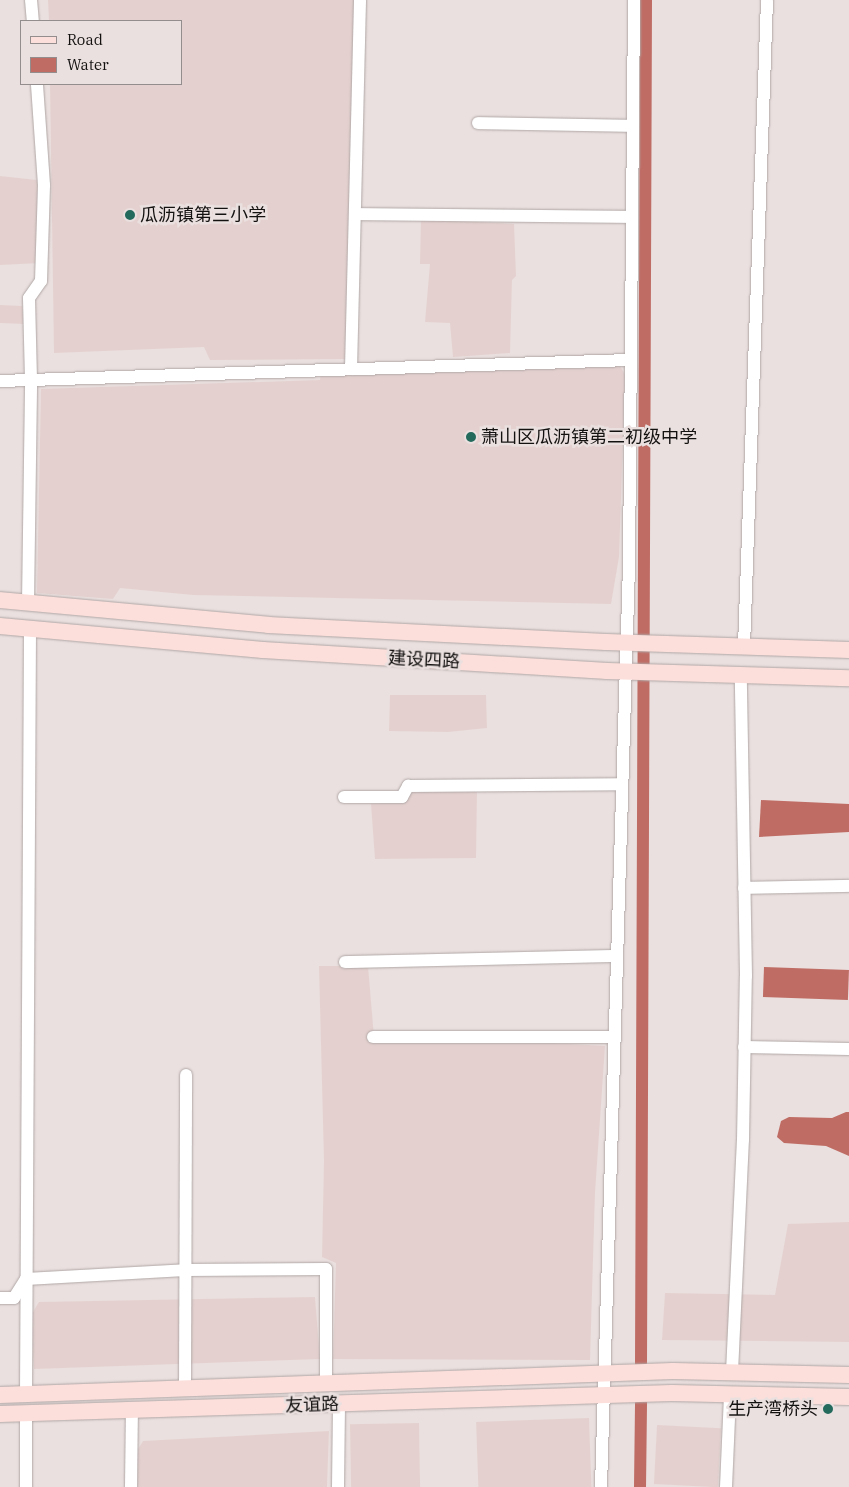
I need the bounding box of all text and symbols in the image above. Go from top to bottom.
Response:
legend [20,20,182,85]
text: Road [67,30,103,49]
text: Water [67,55,109,74]
place label: 瓜沥镇第三小学 [140,204,266,226]
marker: 瓜沥镇第三小学 [124,209,136,221]
place label: 萧山区瓜沥镇第二初级中学 [481,426,697,448]
marker: 萧山区瓜沥镇第二初级中学 [465,431,477,443]
street label: 建设四路 [387,647,461,673]
street label: 友谊路 [285,1393,339,1417]
place label: 生产湾桥头 [728,1398,818,1420]
marker: 生产湾桥头 [822,1403,834,1415]

